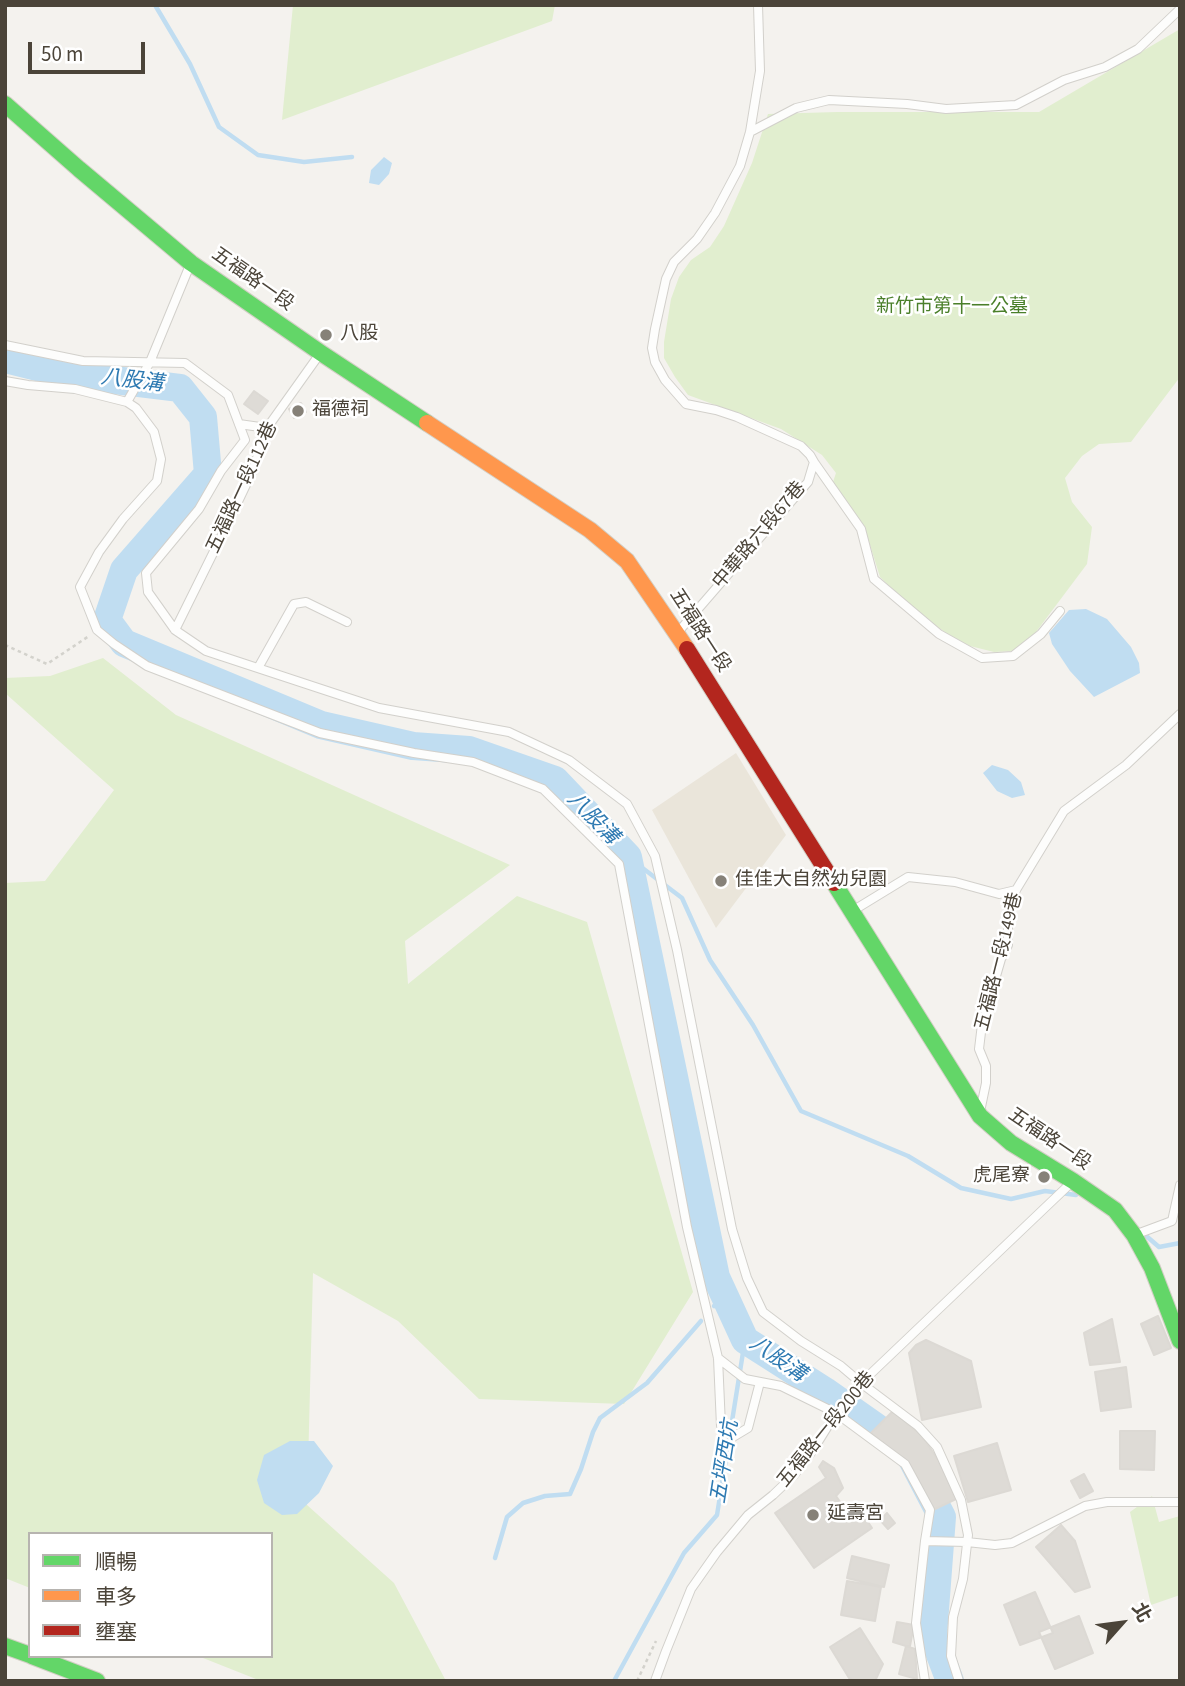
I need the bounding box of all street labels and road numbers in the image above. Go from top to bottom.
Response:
street label: 五福路一段 [207,243,297,317]
street label: 五福路一段112巷 [203,419,283,557]
street label: 中華路六段67巷 [709,478,811,594]
street label: 五福路一段 [664,585,734,677]
street label: 五福路一段149巷 [972,890,1028,1034]
street label: 五福路一段 [1003,1104,1095,1176]
street label: 五福路一段200巷 [773,1368,881,1492]

